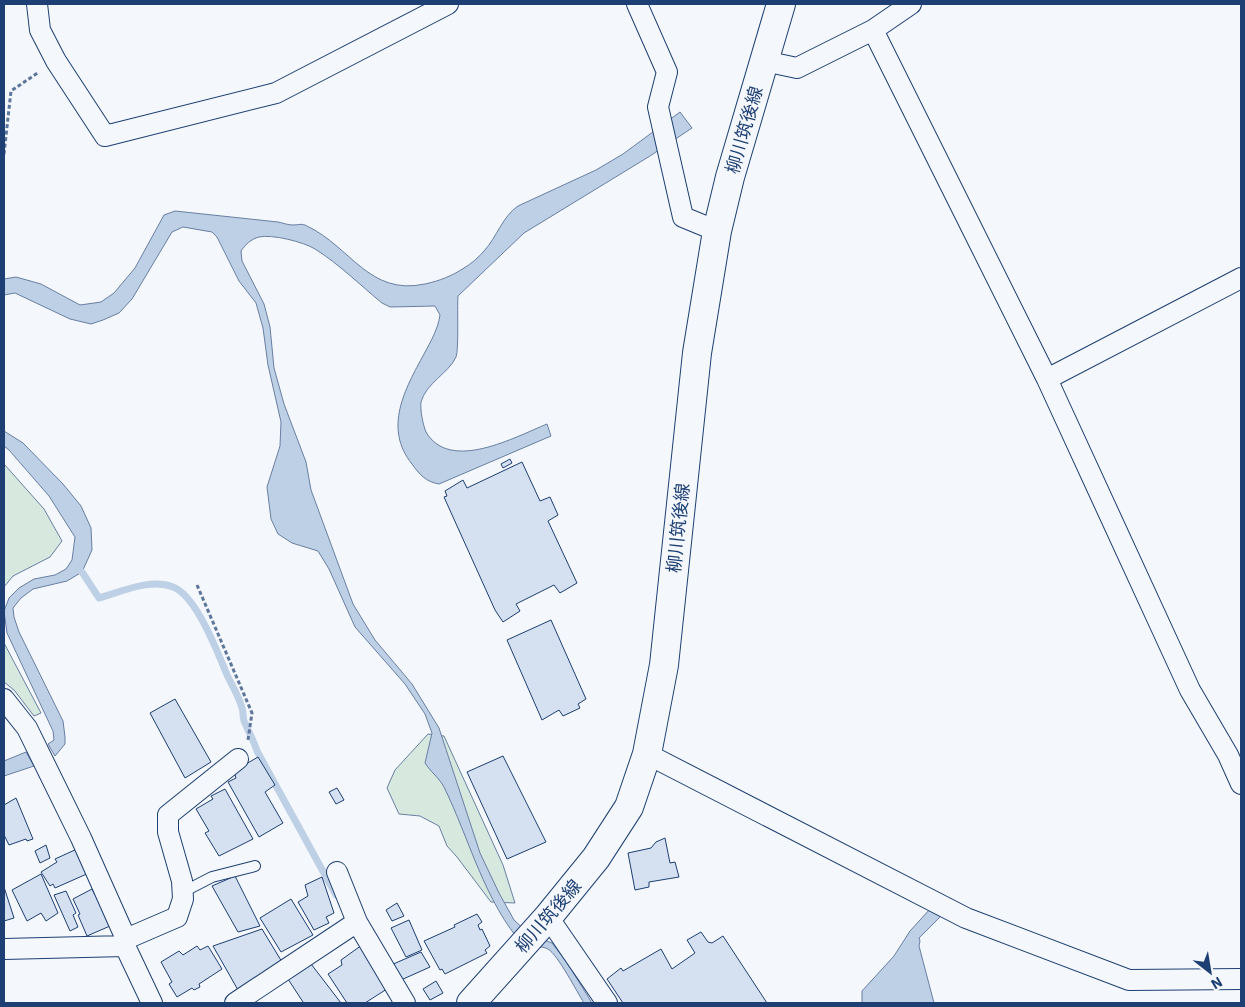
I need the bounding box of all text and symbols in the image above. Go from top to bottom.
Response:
street label: 柳川筑後線 [721,84,767,176]
street label: 柳川筑後線 [662,482,694,574]
street label: 柳川筑後線 [510,874,586,958]
north arrow [1185,947,1235,997]
text: N [1208,973,1226,993]

